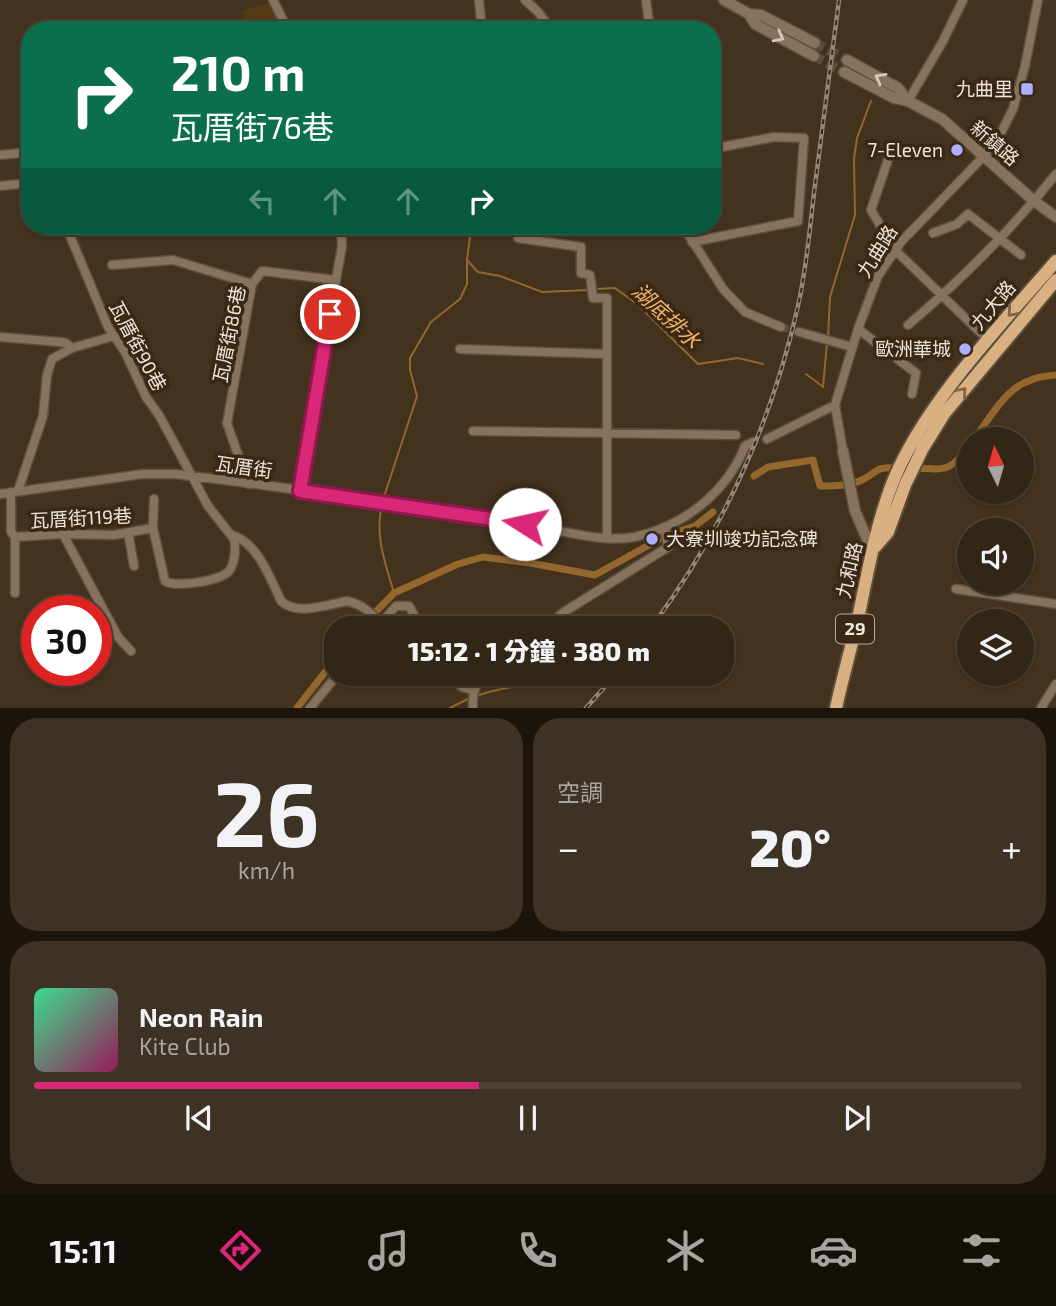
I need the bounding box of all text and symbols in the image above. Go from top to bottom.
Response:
one-way arrow [772,29,785,42]
text: 210 m [171,42,305,101]
icon: right [56,49,147,140]
one-way arrow [874,73,887,86]
place label: 九曲里 [956,77,1013,100]
marker: 九曲里 [1019,81,1035,97]
text: 瓦厝街76巷 [171,107,334,145]
street label: 新鎮路 [966,115,1024,170]
place label: 7-Eleven [868,138,943,161]
marker: 7-Eleven [949,142,965,158]
icon: left [243,182,281,220]
icon: ahead [316,182,354,220]
icon: ahead [389,182,427,220]
icon: right [462,182,500,220]
street label: 九曲路 [852,220,901,281]
street label: 九大路 [965,275,1020,334]
water label: 湖底排水 [628,277,707,353]
street label: 瓦厝街86巷 [208,283,249,384]
pin [300,284,360,344]
icon: arrive [311,295,349,333]
street label: 瓦厝街90巷 [105,297,172,395]
one-way arrow [1008,304,1020,317]
place label: 歐洲華城 [875,337,951,360]
marker: 歐洲華城 [957,341,973,357]
one-way arrow [954,388,967,400]
north arrow [957,427,1034,504]
map controls [957,427,1034,686]
street label: 瓦厝街 [214,451,274,482]
position arrow [488,487,562,561]
street label: 瓦厝街119巷 [29,503,133,532]
button: sound [957,518,1034,595]
place label: 大寮圳竣功記念碑 [666,527,818,550]
marker: 大寮圳竣功記念碑 [644,531,660,547]
street label: 九和路 [831,540,866,600]
speed limit sign: 30 [21,595,112,686]
button: layers [957,609,1034,686]
road number: 29 [836,614,874,644]
text: 15:12 · 1 分鐘 · 380 m [408,635,650,666]
text: 26 [213,756,320,865]
text: 空調 [557,778,603,806]
text: 20° [749,815,831,877]
text: − [557,824,579,870]
text: + [1001,824,1022,870]
text: km/h [238,856,295,884]
text: Neon Rain [139,1001,263,1032]
text: Kite Club [139,1032,231,1060]
icon: previous [180,1099,218,1137]
icon: pause [509,1099,547,1137]
icon: next [838,1099,876,1137]
icon: directions [216,1226,265,1275]
icon: music [364,1226,413,1275]
icon: phone [513,1226,562,1275]
icon: climate [661,1226,710,1275]
icon: car [809,1226,858,1275]
icon: filters [957,1226,1006,1275]
text: 15:11 [50,1231,117,1269]

